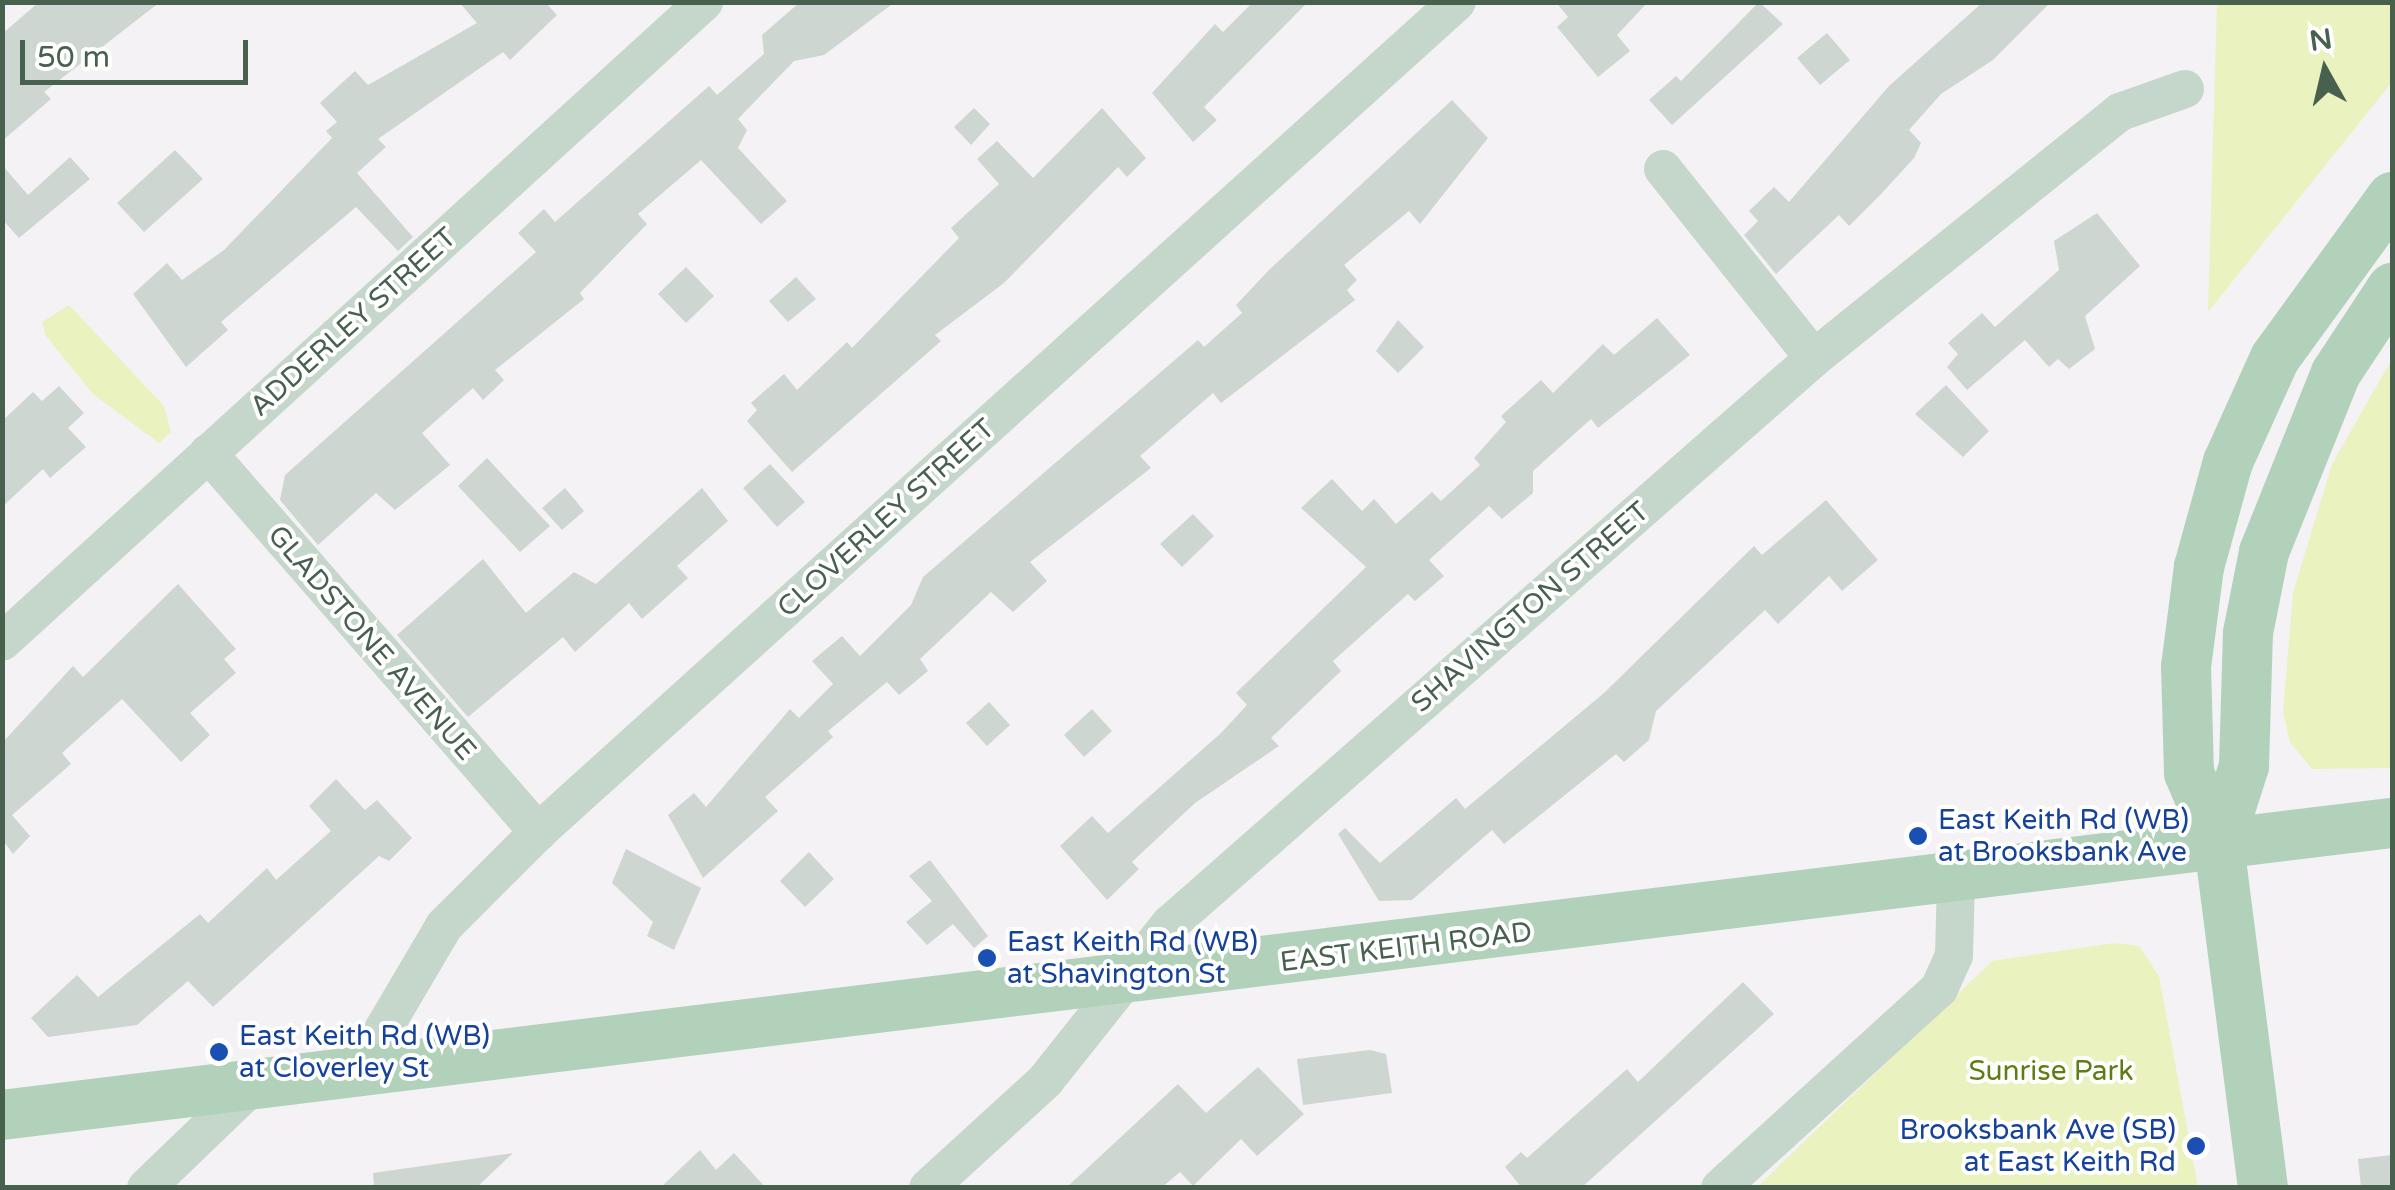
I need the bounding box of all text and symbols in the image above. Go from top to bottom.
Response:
scale bar [25,20,252,82]
north arrow [2275,20,2375,120]
text: N [2307,22,2334,59]
text: 50 m [37,39,110,76]
street label: ADDERLEY STREET [243,221,463,423]
street label: CLOVERLEY STREET [771,412,1001,624]
street label: SHAVINGTON STREET [1404,495,1656,719]
street label: GLADSTONE AVENUE [261,519,483,767]
place label: East Keith Rd (WB) at Brooksbank Ave [1938,803,2189,869]
marker: East Keith Rd (WB) at Brooksbank Ave [1907,825,1929,847]
street label: EAST KEITH ROAD [1278,915,1534,979]
place label: East Keith Rd (WB) at Shavington St [1007,925,1258,991]
marker: East Keith Rd (WB) at Shavington St [976,947,998,969]
place label: East Keith Rd (WB) at Cloverley St [239,1019,490,1085]
marker: East Keith Rd (WB) at Cloverley St [208,1041,230,1063]
park label: Sunrise Park [1968,1054,2134,1088]
place label: Brooksbank Ave (SB) at East Keith Rd [1900,1113,2176,1179]
marker: Brooksbank Ave (SB) at East Keith Rd [2185,1135,2207,1157]

